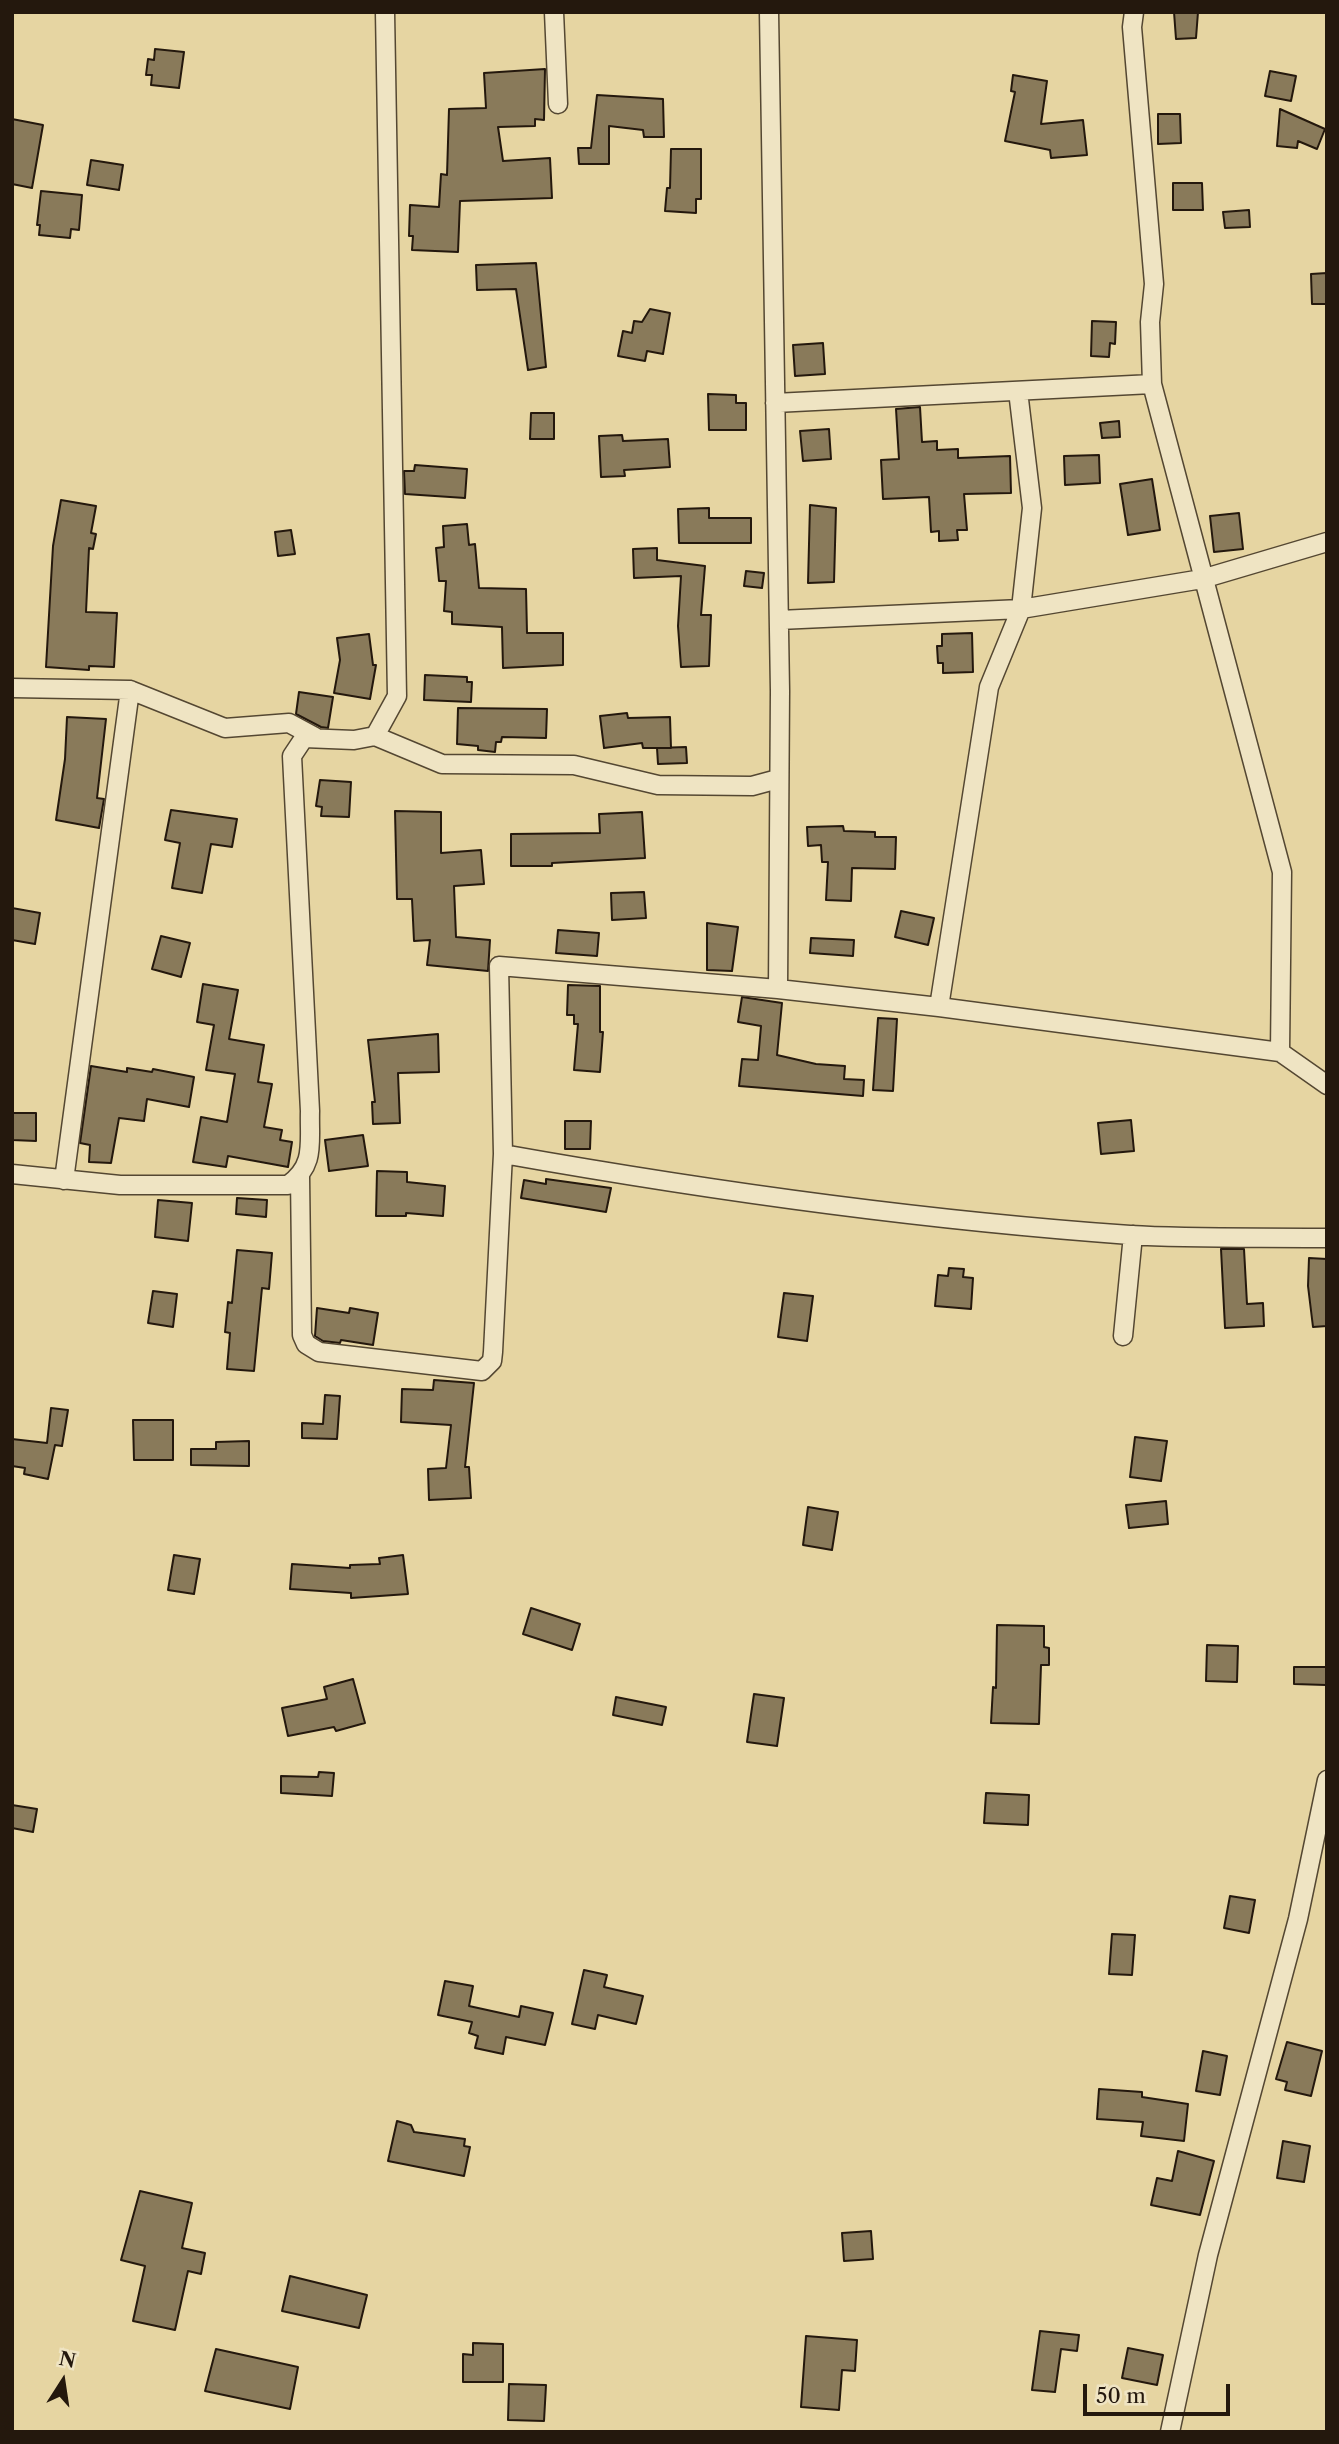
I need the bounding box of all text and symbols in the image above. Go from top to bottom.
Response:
north arrow [28,2346,98,2416]
text: N [57,2347,78,2373]
scale bar [1087,2370,1234,2414]
text: 50 m [1096,2383,1146,2408]

